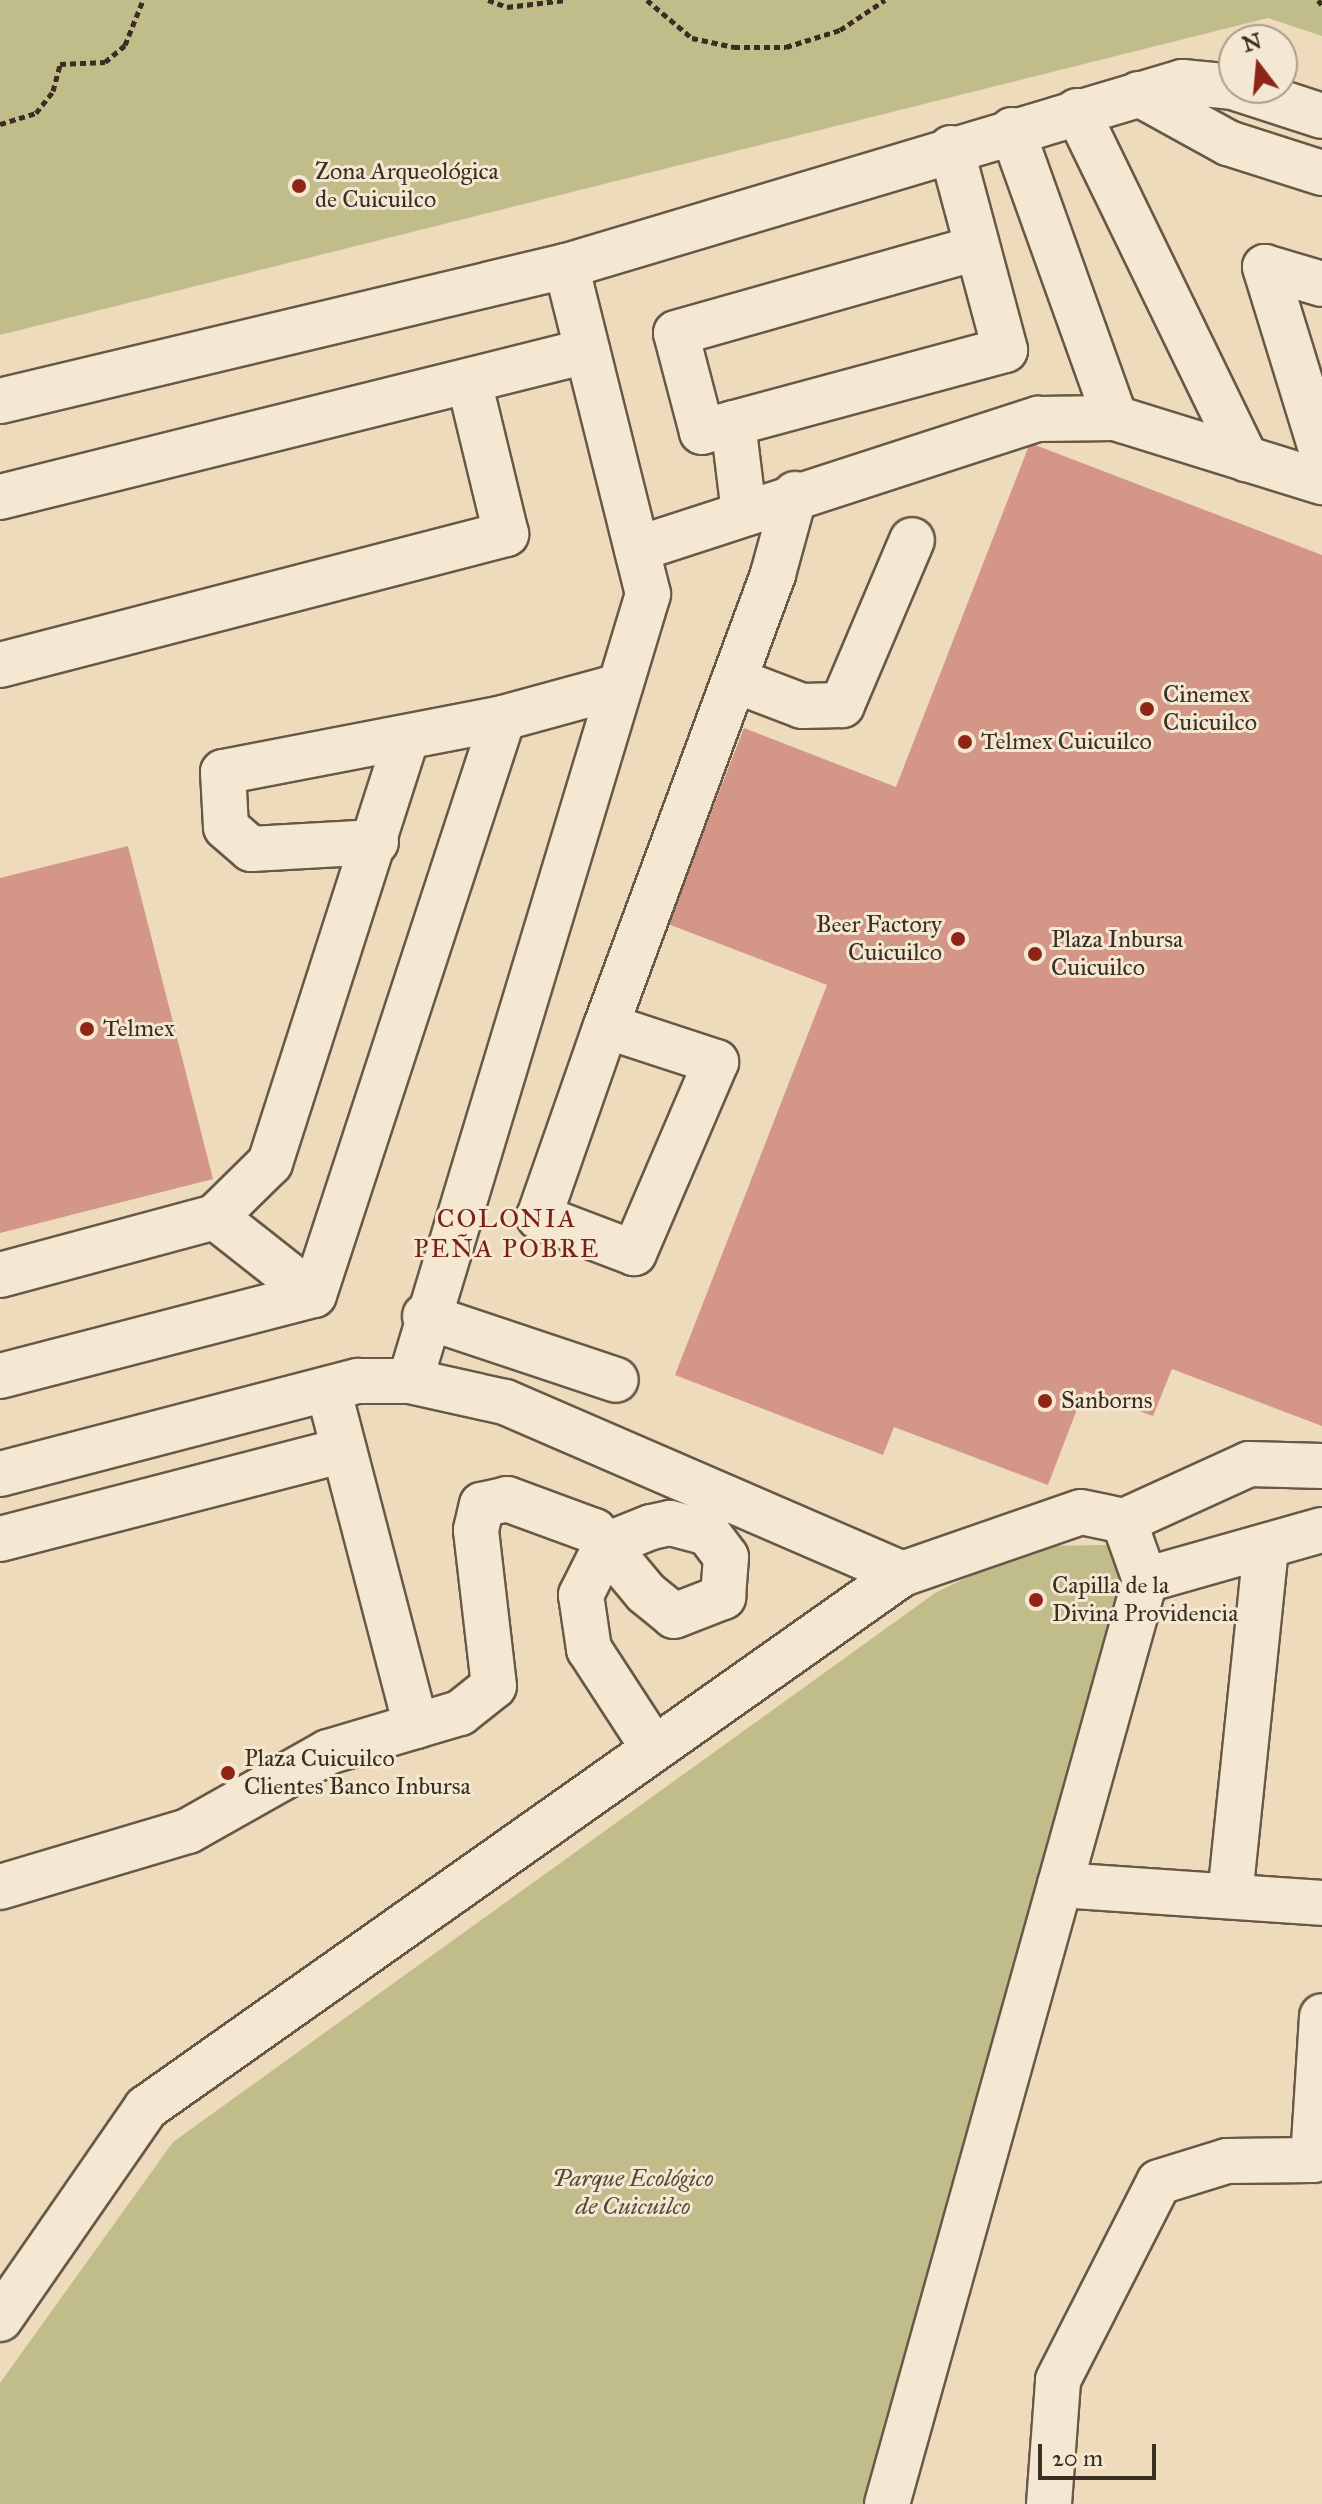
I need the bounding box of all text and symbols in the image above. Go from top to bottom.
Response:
north arrow [1218,24,1298,104]
text: N [1239,27,1264,58]
place label: Zona Arqueológica de Cuicuilco [315,158,499,214]
marker: Zona Arqueológica de Cuicuilco [290,177,308,195]
place label: Cinemex Cuicuilco [1163,681,1257,737]
marker: Cinemex Cuicuilco [1138,700,1156,718]
place label: Telmex Cuicuilco [981,728,1152,756]
marker: Telmex Cuicuilco [956,733,974,751]
place label: Beer Factory Cuicuilco [816,911,942,967]
place label: Plaza Inbursa Cuicuilco [1051,926,1183,982]
marker: Beer Factory Cuicuilco [949,930,967,948]
marker: Plaza Inbursa Cuicuilco [1026,945,1044,963]
place label: Telmex [103,1015,175,1043]
marker: Telmex [78,1020,96,1038]
district label: COLONIA PEÑA POBRE [414,1203,600,1264]
place label: Sanborns [1061,1387,1152,1415]
marker: Sanborns [1036,1392,1054,1410]
place label: Capilla de la Divina Providencia [1052,1572,1238,1628]
marker: Capilla de la Divina Providencia [1027,1591,1045,1609]
place label: Plaza Cuicuilco Clientes Banco Inbursa [244,1745,471,1801]
marker: Plaza Cuicuilco Clientes Banco Inbursa [219,1764,237,1782]
park label: Parque Ecológico de Cuicuilco [552,2165,714,2221]
scale bar [1042,2428,1160,2478]
text: 20 m [1052,2443,1103,2473]

